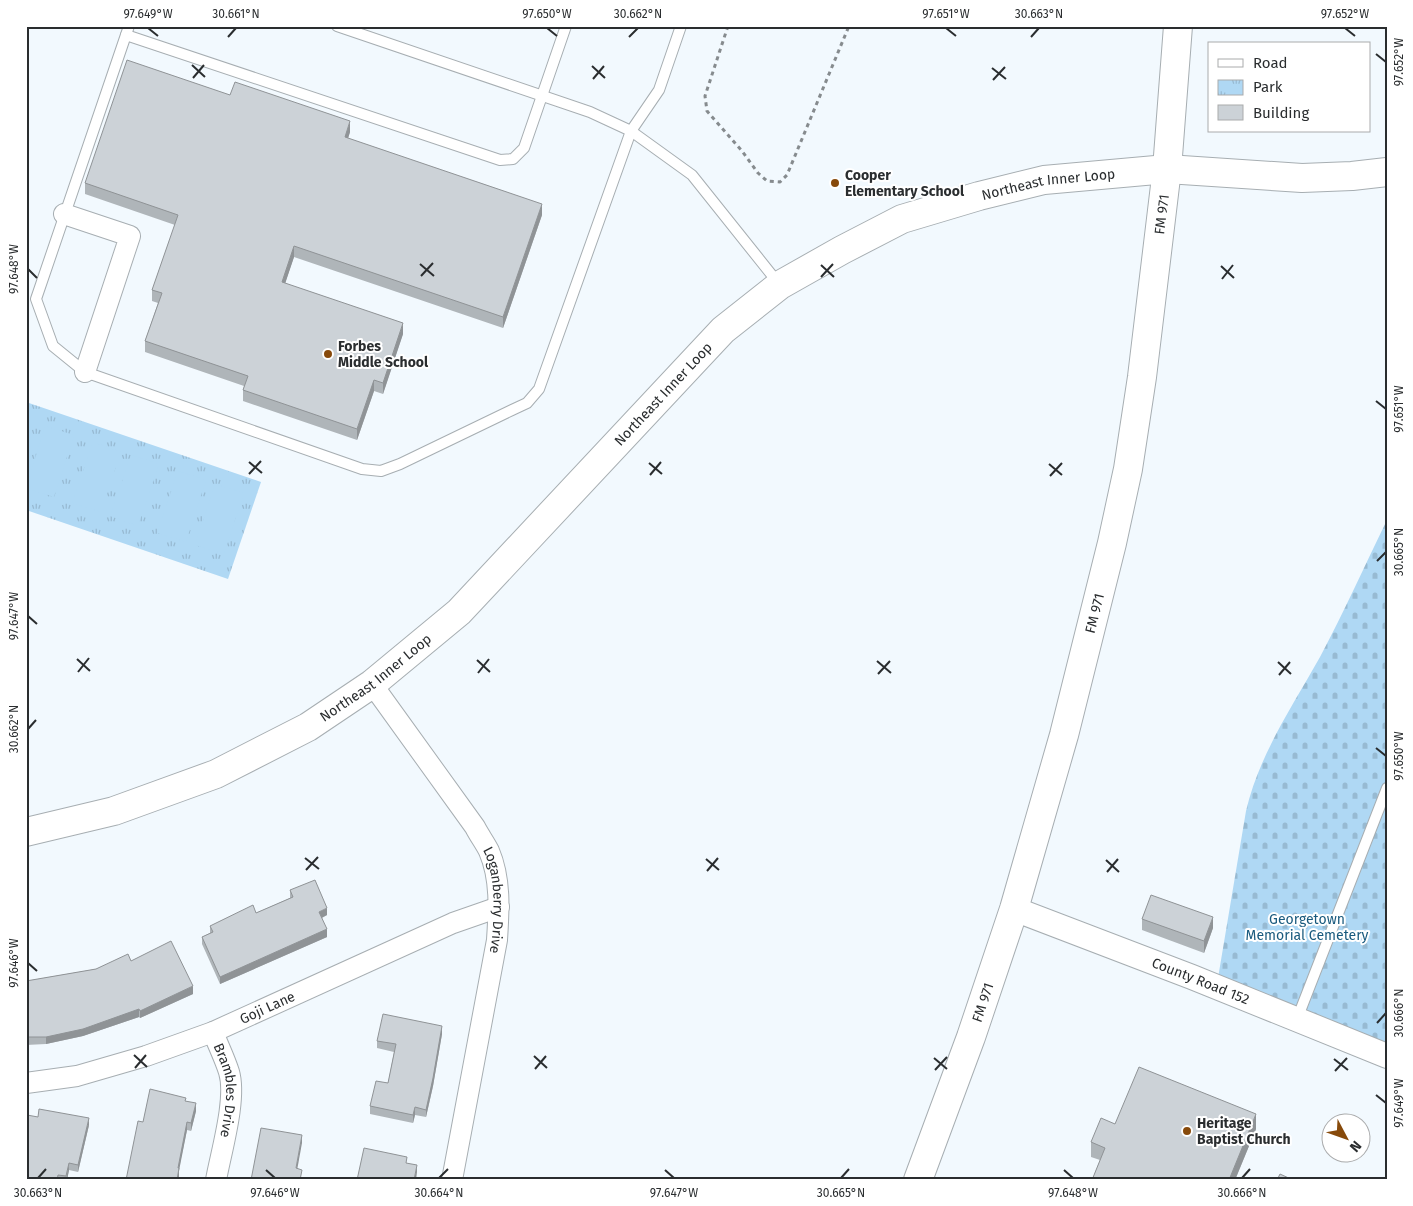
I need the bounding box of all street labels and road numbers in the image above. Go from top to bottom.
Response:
street label: Northeast Inner Loop [980,166,1116,204]
street label: FM 971 [1151,193,1173,236]
street label: Northeast Inner Loop [611,339,716,450]
street label: FM 971 [1082,592,1108,635]
street label: Northeast Inner Loop [317,630,435,726]
street label: Loganberry Drive [479,844,507,955]
street label: County Road 152 [1149,954,1252,1008]
street label: FM 971 [969,981,998,1024]
street label: Goji Lane [237,988,298,1028]
street label: Brambles Drive [210,1041,239,1139]

